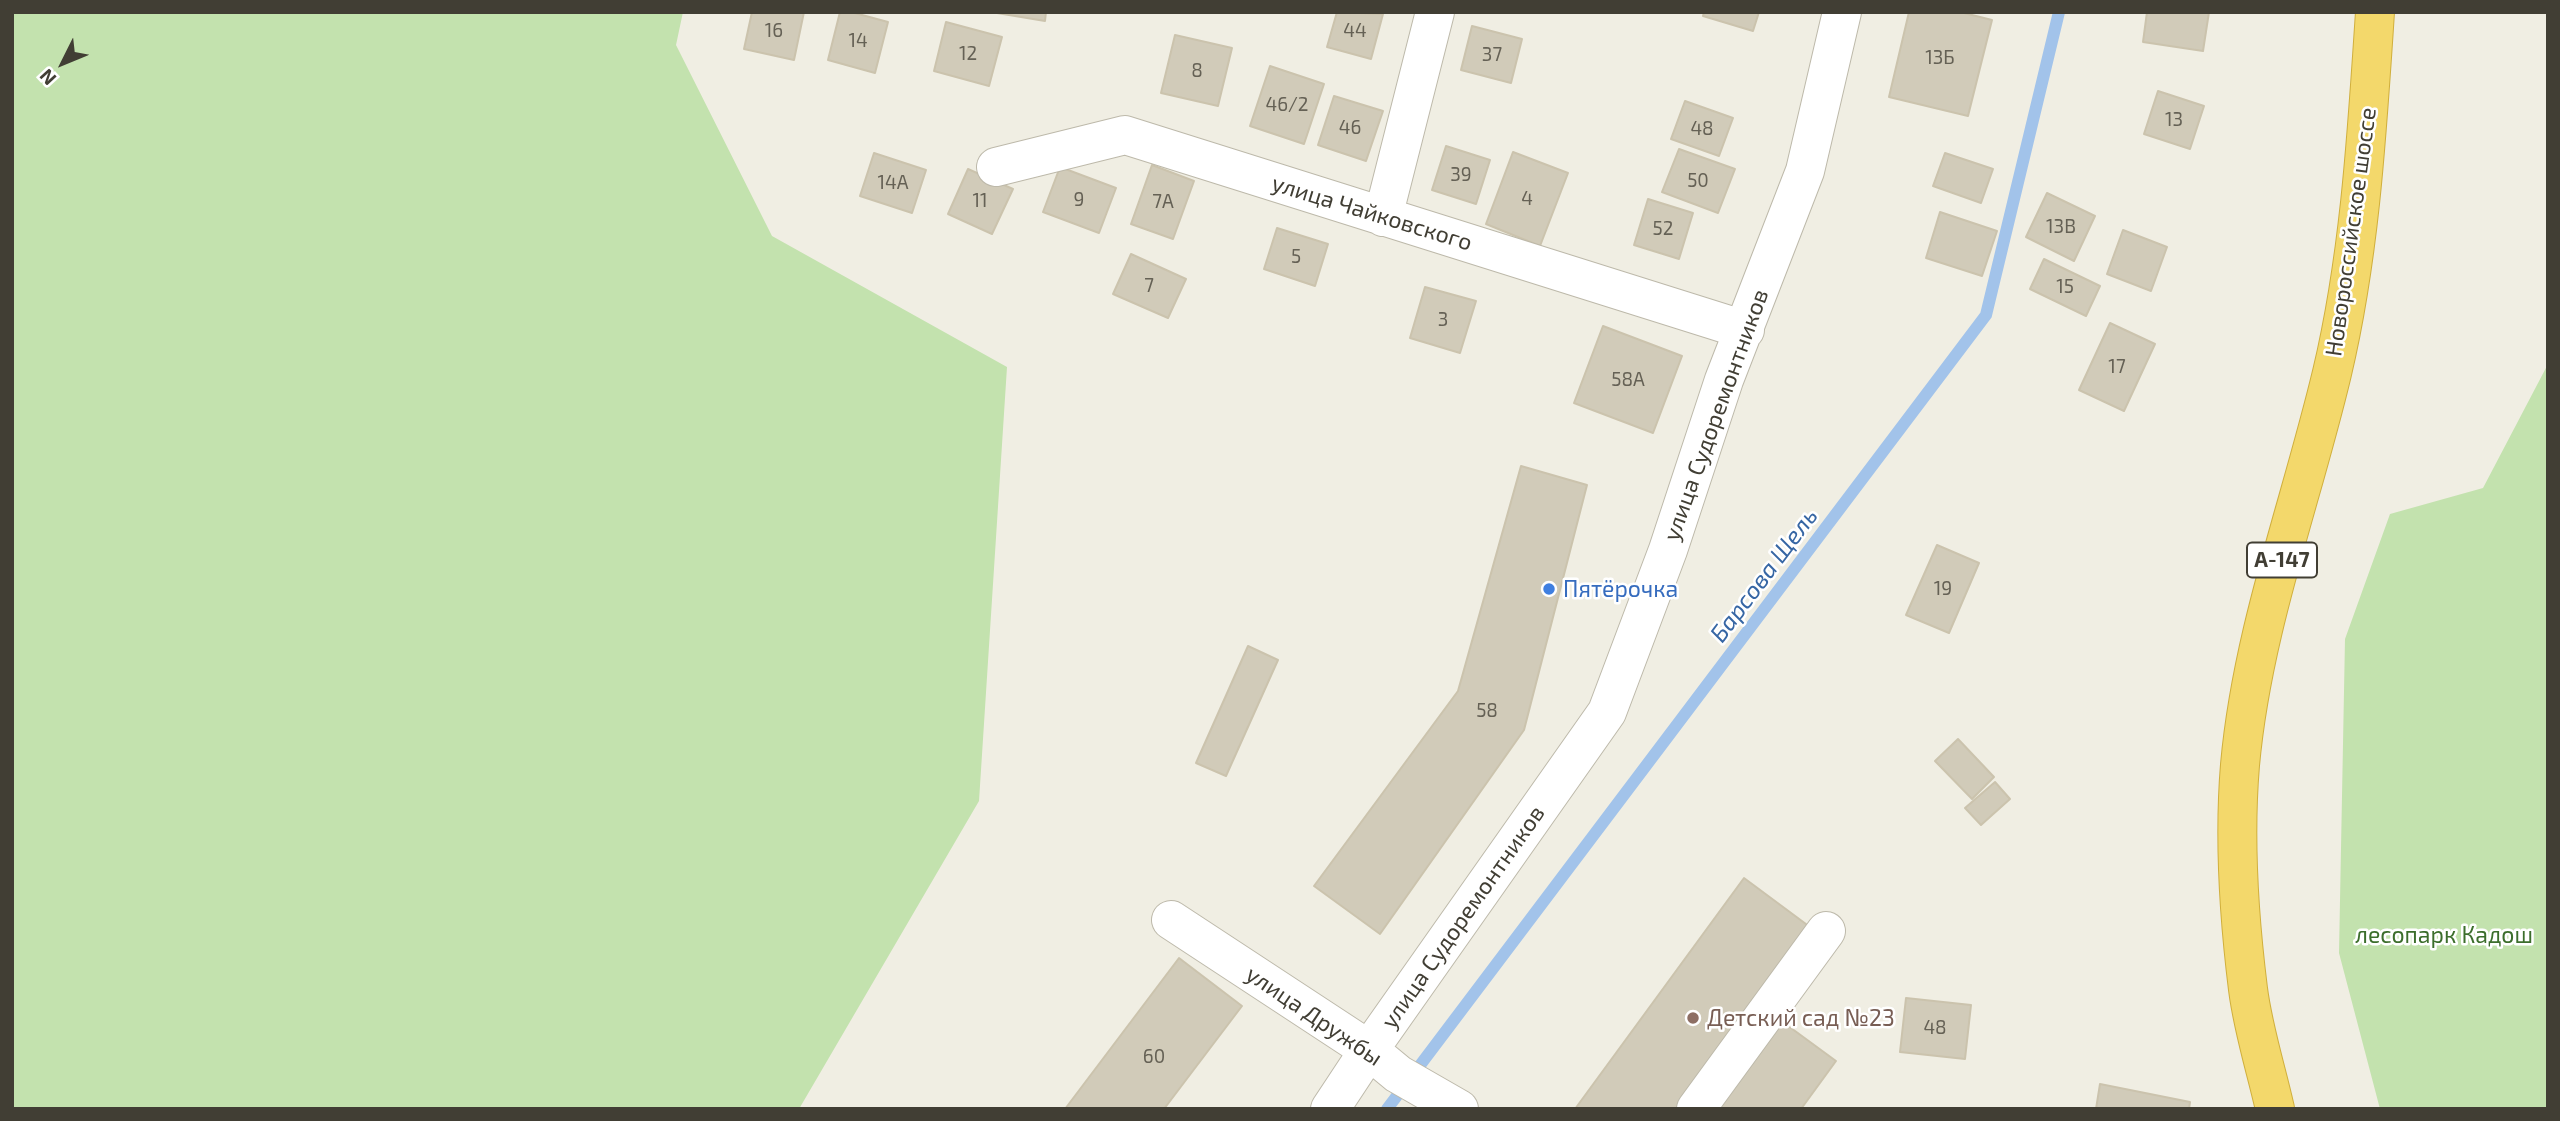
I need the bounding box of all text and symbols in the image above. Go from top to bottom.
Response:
house number: 16 [765,20,783,42]
house number: 44 [1343,20,1367,42]
north arrow [28,28,98,98]
house number: 14 [848,30,868,52]
house number: 12 [959,43,977,65]
house number: 37 [1482,44,1502,66]
house number: 13Б [1925,47,1955,69]
house number: 8 [1191,60,1203,82]
text: N [34,65,60,91]
house number: 46/2 [1265,94,1309,116]
street label: Новороссийское шоссе [2320,106,2382,358]
house number: 13 [2165,109,2183,131]
house number: 46 [1339,117,1361,139]
house number: 48 [1690,118,1714,140]
house number: 39 [1450,164,1472,186]
street label: улица Чайковского [1268,169,1476,257]
house number: 50 [1687,170,1709,192]
house number: 14А [877,172,909,194]
house number: 4 [1521,188,1533,210]
house number: 9 [1074,189,1084,211]
house number: 11 [972,190,988,212]
house number: 7А [1152,191,1174,213]
house number: 13В [2046,216,2076,238]
house number: 52 [1653,218,1673,240]
house number: 5 [1291,246,1301,268]
house number: 7 [1144,275,1154,297]
house number: 15 [2056,276,2074,298]
street label: улица Судоремонтников [1658,285,1774,545]
house number: 3 [1438,309,1448,331]
house number: 17 [2108,356,2126,378]
house number: 58А [1611,369,1645,391]
water label: Барсова Щель [1704,502,1824,648]
road number: А-147 [2247,542,2317,578]
place label: Пятёрочка [1563,575,1678,603]
house number: 19 [1934,578,1952,600]
marker: Пятёрочка [1541,581,1557,597]
house number: 58 [1476,700,1498,722]
street label: улица Судоремонтников [1375,800,1551,1034]
park label: лесопарк Кадош [2355,921,2533,949]
street label: улица Дружбы [1240,960,1388,1072]
place label: Детский сад №23 [1707,1004,1895,1032]
marker: Детский сад №23 [1685,1010,1701,1026]
house number: 48 [1923,1017,1947,1039]
house number: 60 [1143,1046,1165,1068]

